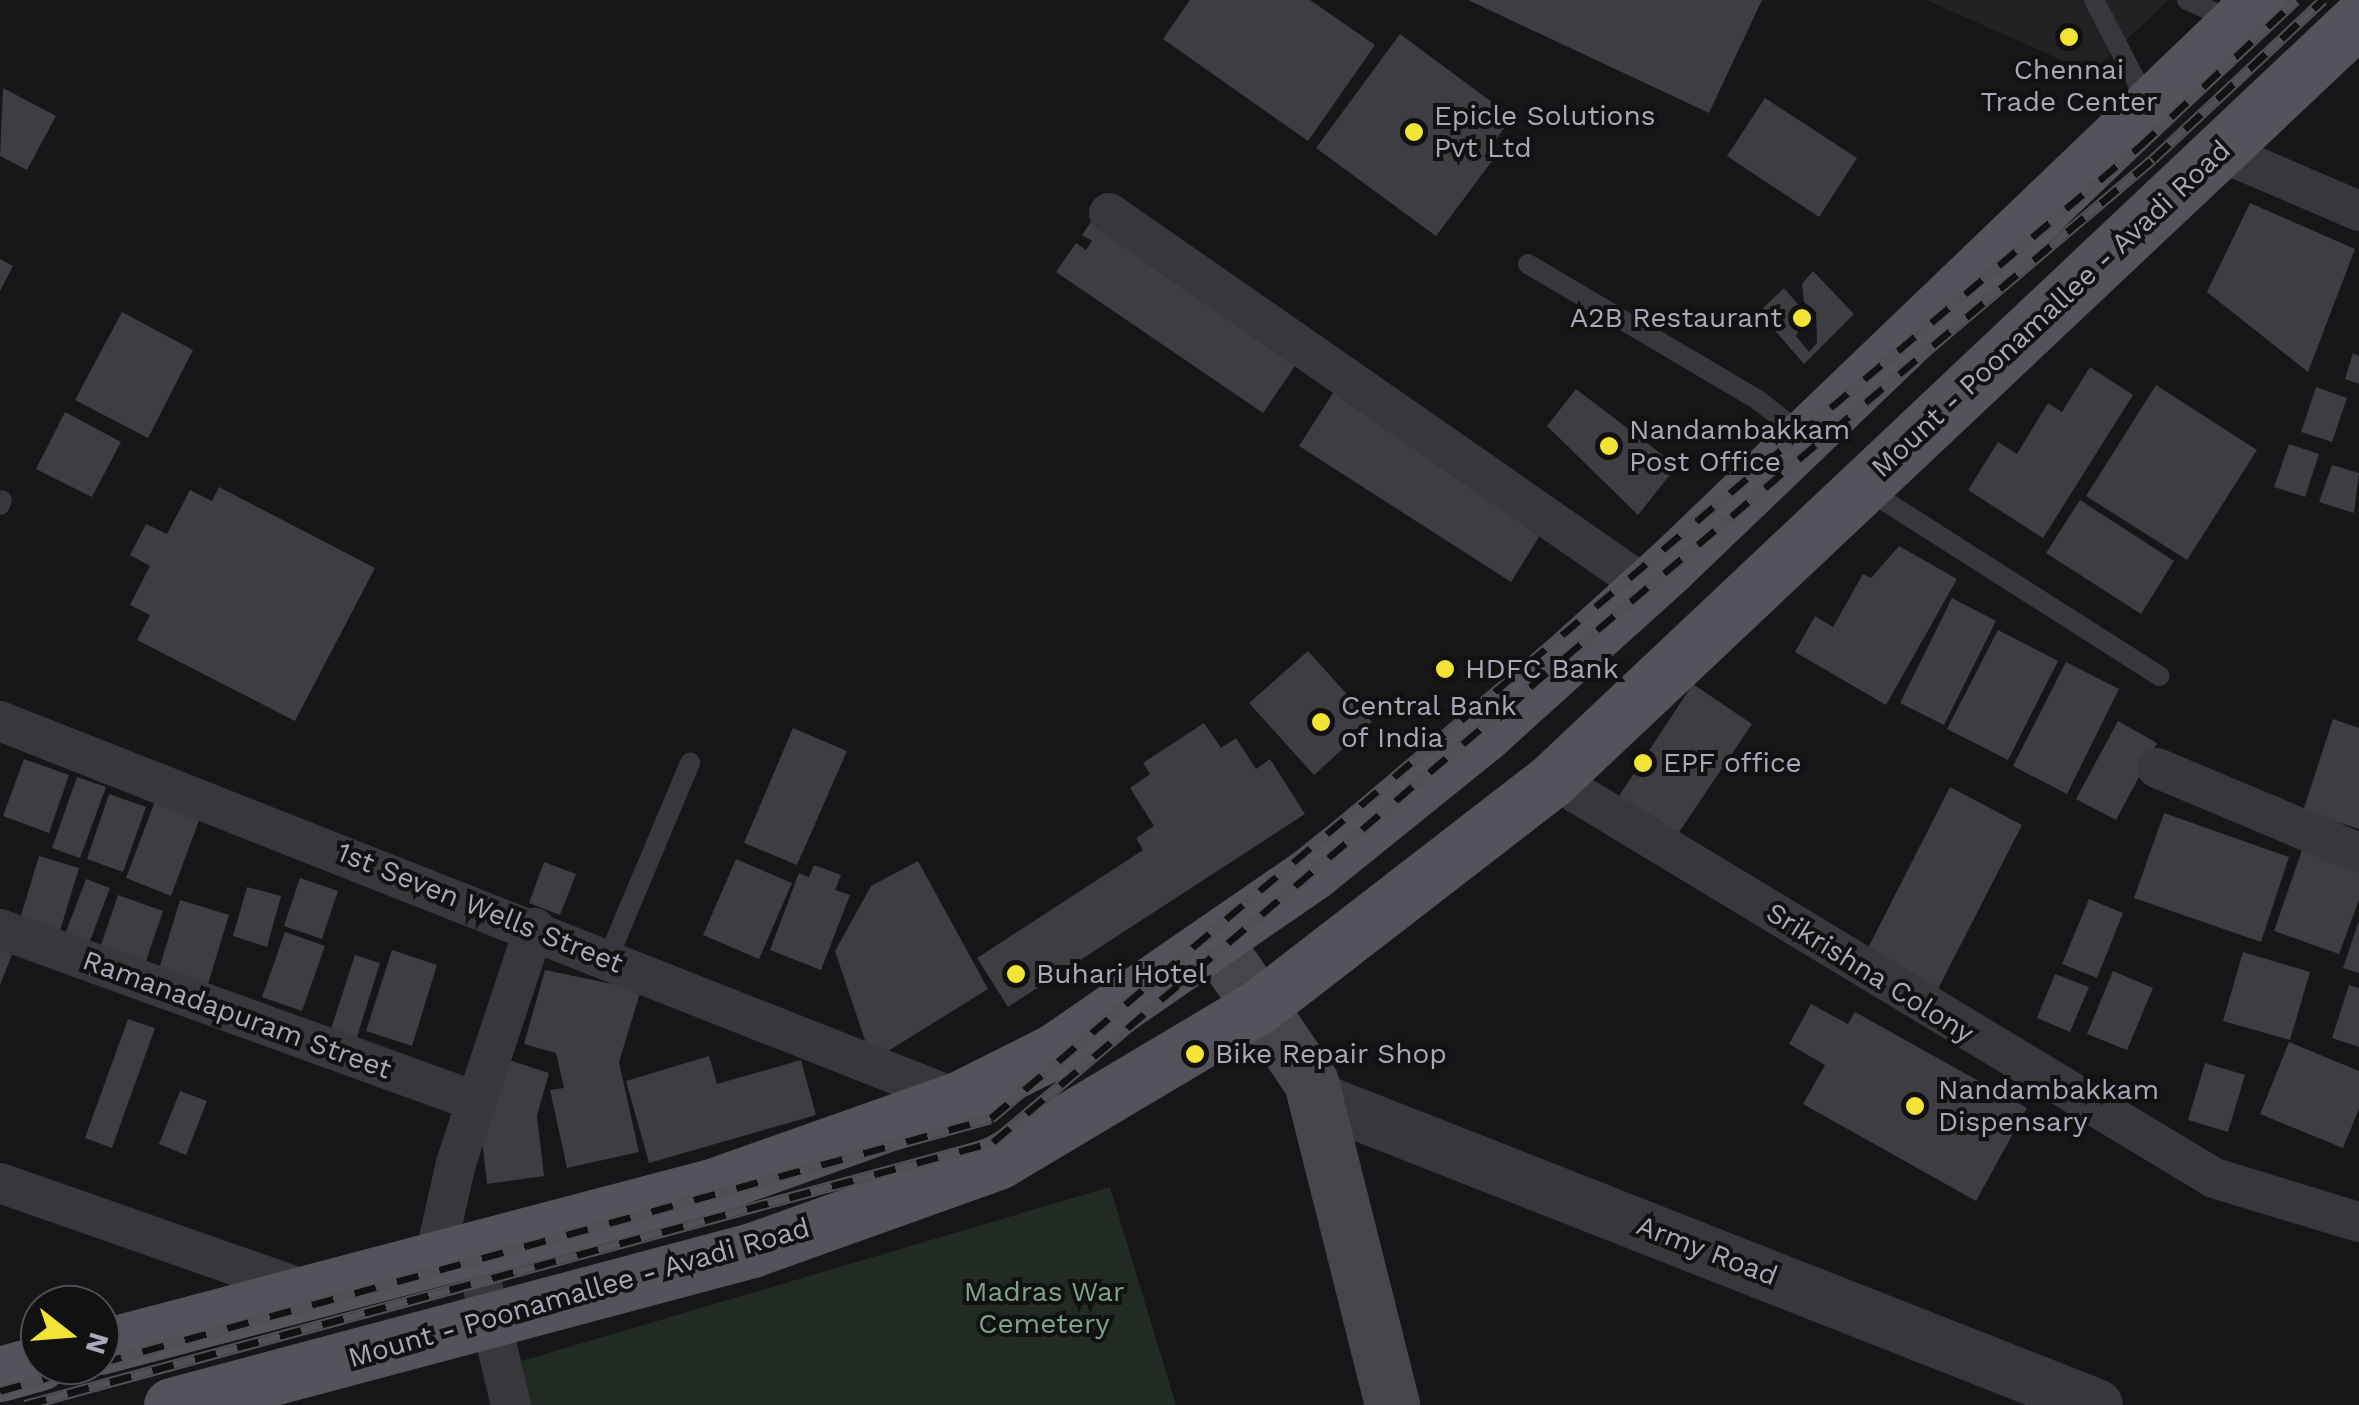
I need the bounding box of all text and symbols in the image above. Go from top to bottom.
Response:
marker: Chennai Trade Center [2058,26,2080,48]
place label: Chennai Trade Center [1981,53,2157,119]
place label: Epicle Solutions Pvt Ltd [1434,99,1655,165]
marker: Epicle Solutions Pvt Ltd [1403,121,1425,143]
street label: Mount - Poonamallee - Avadi Road [1864,133,2238,485]
place label: A2B Restaurant [1570,301,1782,335]
marker: A2B Restaurant [1791,307,1813,329]
place label: Nandambakkam Post Office [1629,413,1850,479]
marker: Nandambakkam Post Office [1598,435,1620,457]
place label: HDFC Bank [1465,652,1619,686]
marker: HDFC Bank [1434,658,1456,680]
place label: Central Bank of India [1341,689,1518,755]
marker: Central Bank of India [1310,711,1332,733]
place label: EPF office [1663,746,1802,780]
marker: EPF office [1632,752,1654,774]
street label: 1st Seven Wells Street [332,835,628,981]
street label: Srikrishna Colony [1760,895,1980,1051]
street label: Ramanadapuram Street [78,943,396,1087]
place label: Buhari Hotel [1036,957,1206,991]
marker: Buhari Hotel [1005,963,1027,985]
place label: Bike Repair Shop [1215,1037,1448,1071]
marker: Bike Repair Shop [1184,1043,1206,1065]
place label: Nandambakkam Dispensary [1938,1073,2159,1139]
marker: Nandambakkam Dispensary [1902,1093,1928,1119]
street label: Army Road [1632,1209,1782,1293]
street label: Mount - Poonamallee - Avadi Road [344,1211,814,1375]
park label: Madras War Cemetery [963,1275,1125,1341]
north arrow [20,1285,120,1385]
text: N [78,1329,116,1358]

